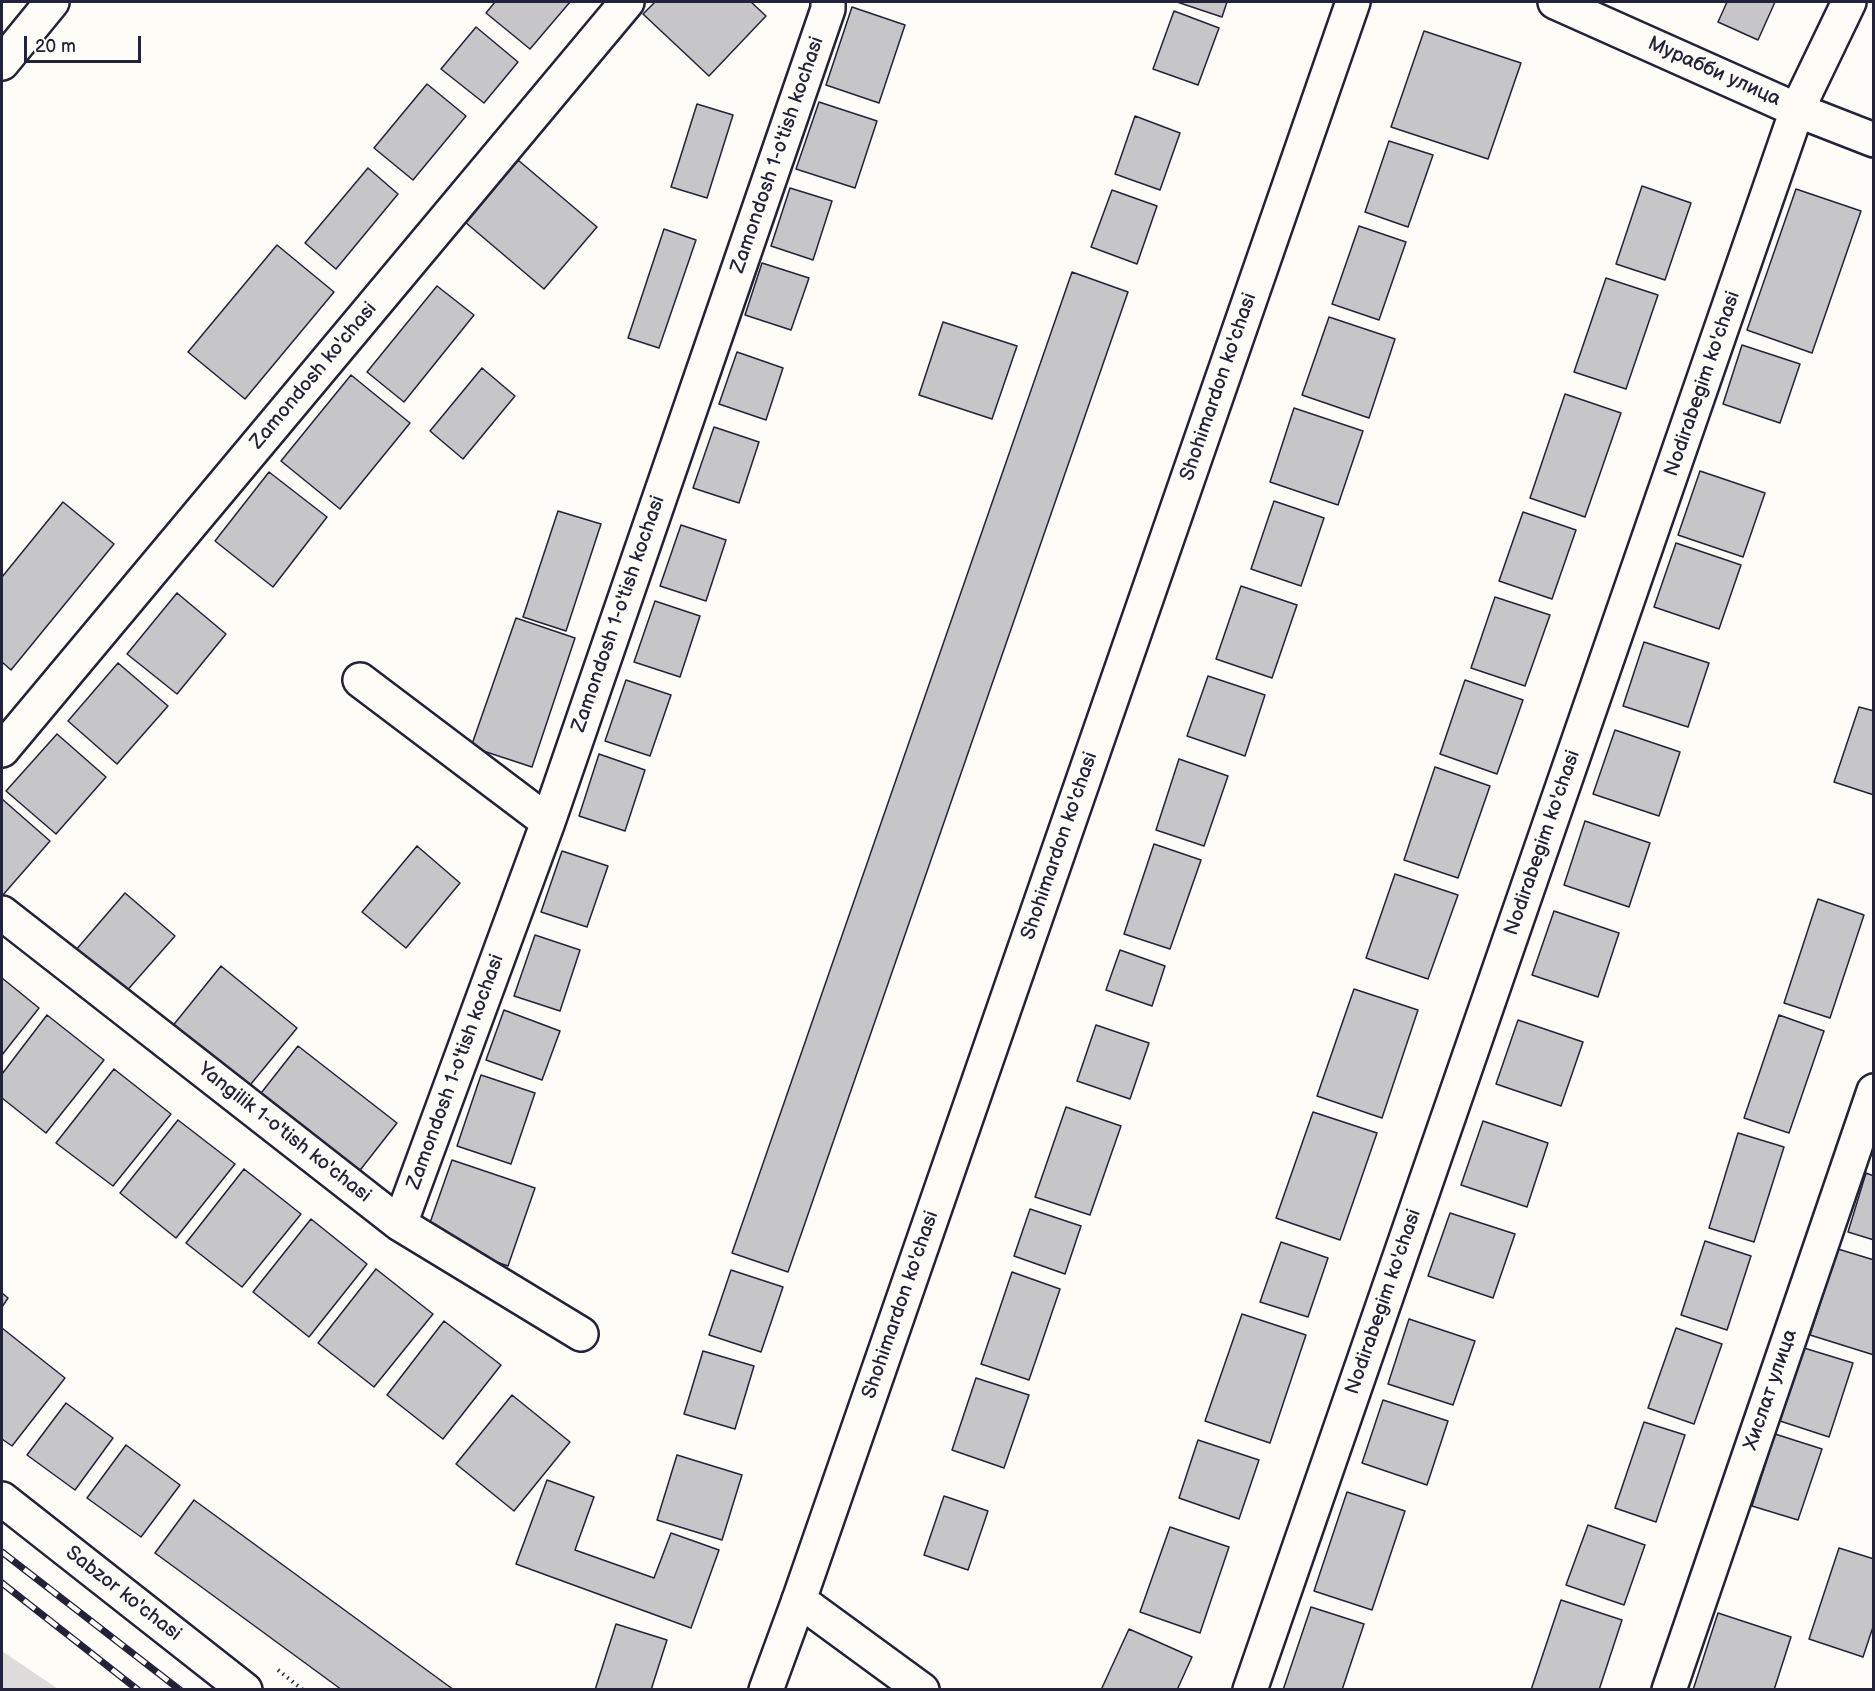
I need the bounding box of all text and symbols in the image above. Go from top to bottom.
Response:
scale bar [27,24,144,62]
street label: Мурабби улица [1644,32,1784,112]
street label: Zamondosh 1-o'tish kochasi [726,34,830,276]
text: 20 m [35,36,76,57]
street label: Nodirabegim ko'chasi [1660,288,1746,480]
street label: Shohimardon ko'chasi [1176,290,1262,484]
street label: Zamondosh ko'chasi [246,298,382,454]
street label: Zamondosh 1-o'tish kochasi [567,493,671,735]
street label: Nodirabegim ko'chasi [1500,747,1586,939]
street label: Shohimardon ko'chasi [1017,749,1103,943]
street label: Zamondosh 1-o'tish kochasi [402,951,510,1193]
street label: Yangilik 1-o'tish ko'chasi [193,1058,375,1208]
street label: Nodirabegim ko'chasi [1341,1206,1427,1398]
street label: Shohimardon ko'chasi [858,1208,944,1402]
street label: Хислат улица [1739,1326,1803,1454]
street label: Sabzor ko'chasi [60,1541,186,1647]

